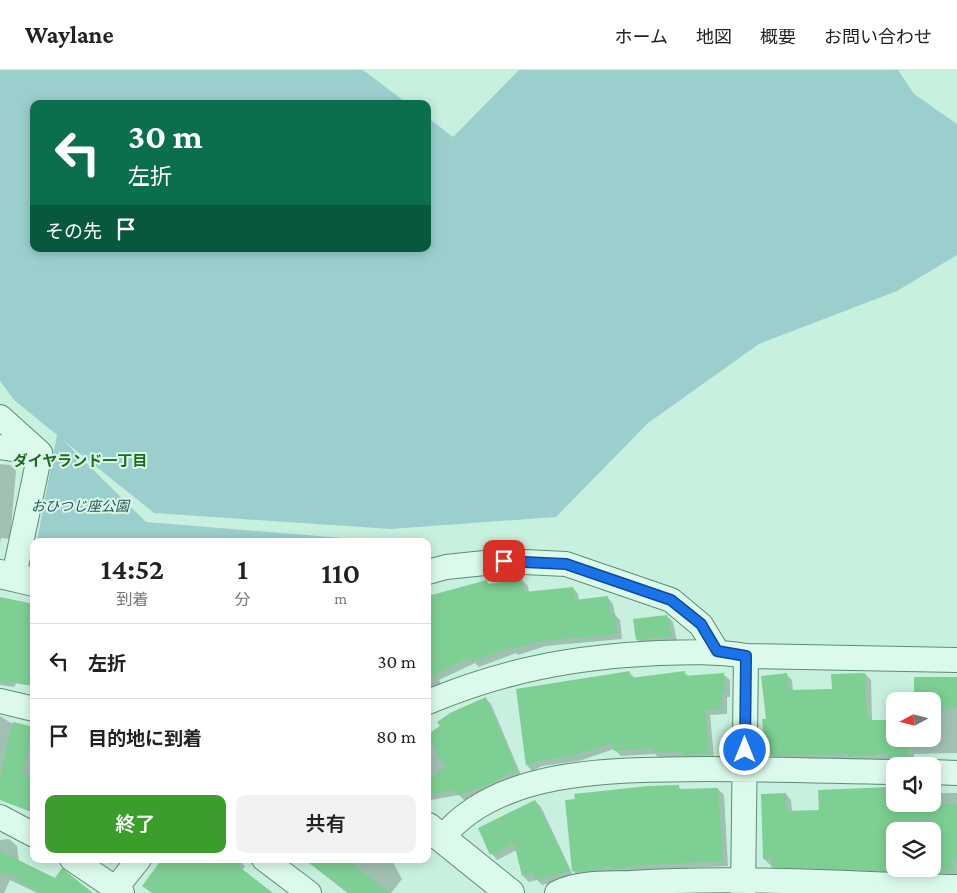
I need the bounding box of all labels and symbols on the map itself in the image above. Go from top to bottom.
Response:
district label: ダイヤランド一丁目 [13,453,147,469]
park label: おひつじ座公園 [31,498,131,514]
pin [483,540,525,582]
north arrow [886,692,941,748]
position arrow [718,723,770,775]

